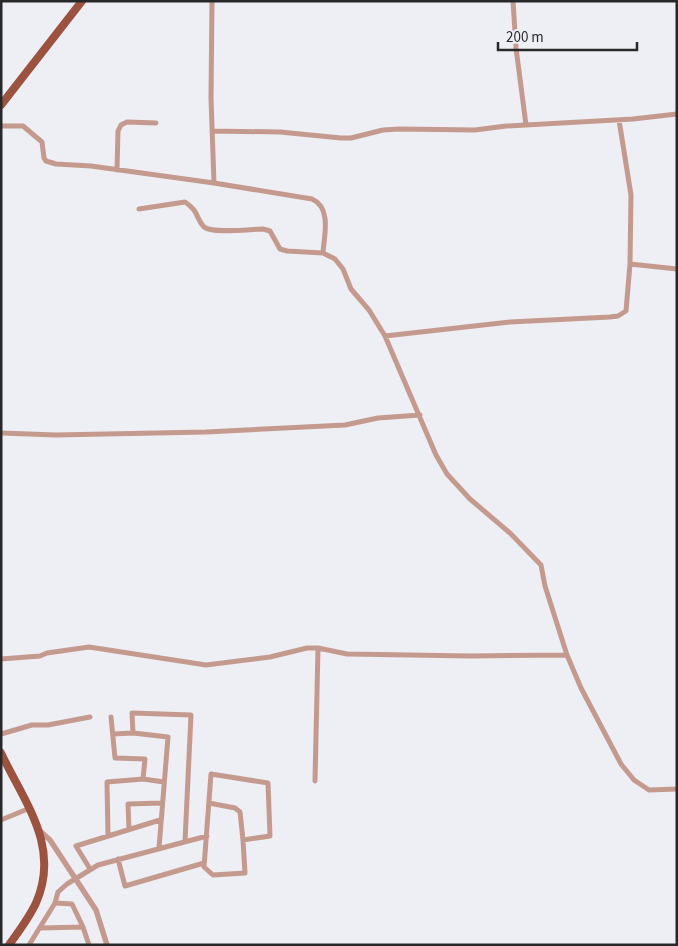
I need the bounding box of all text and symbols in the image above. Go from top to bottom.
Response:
scale bar [498,20,637,52]
text: 200 m [506,27,544,48]

